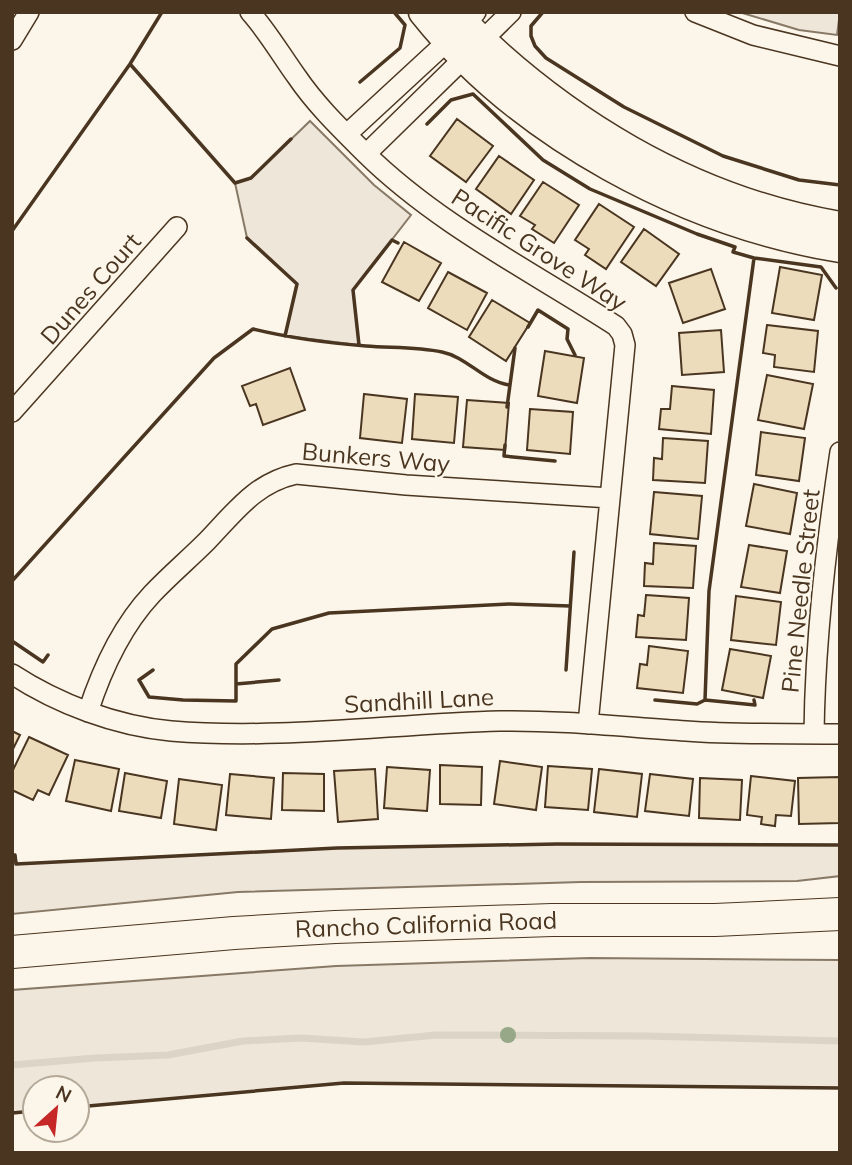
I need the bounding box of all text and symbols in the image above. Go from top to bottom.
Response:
street label: Pacific Grove Way [446,181,633,317]
street label: Dunes Court [34,226,147,350]
street label: Bunkers Way [301,436,452,478]
street label: Pine Needle Street [774,488,826,694]
street label: Sandhill Lane [343,681,495,719]
street label: Rancho California Road [294,904,558,944]
north arrow [21,1074,91,1144]
text: N [52,1080,76,1108]

